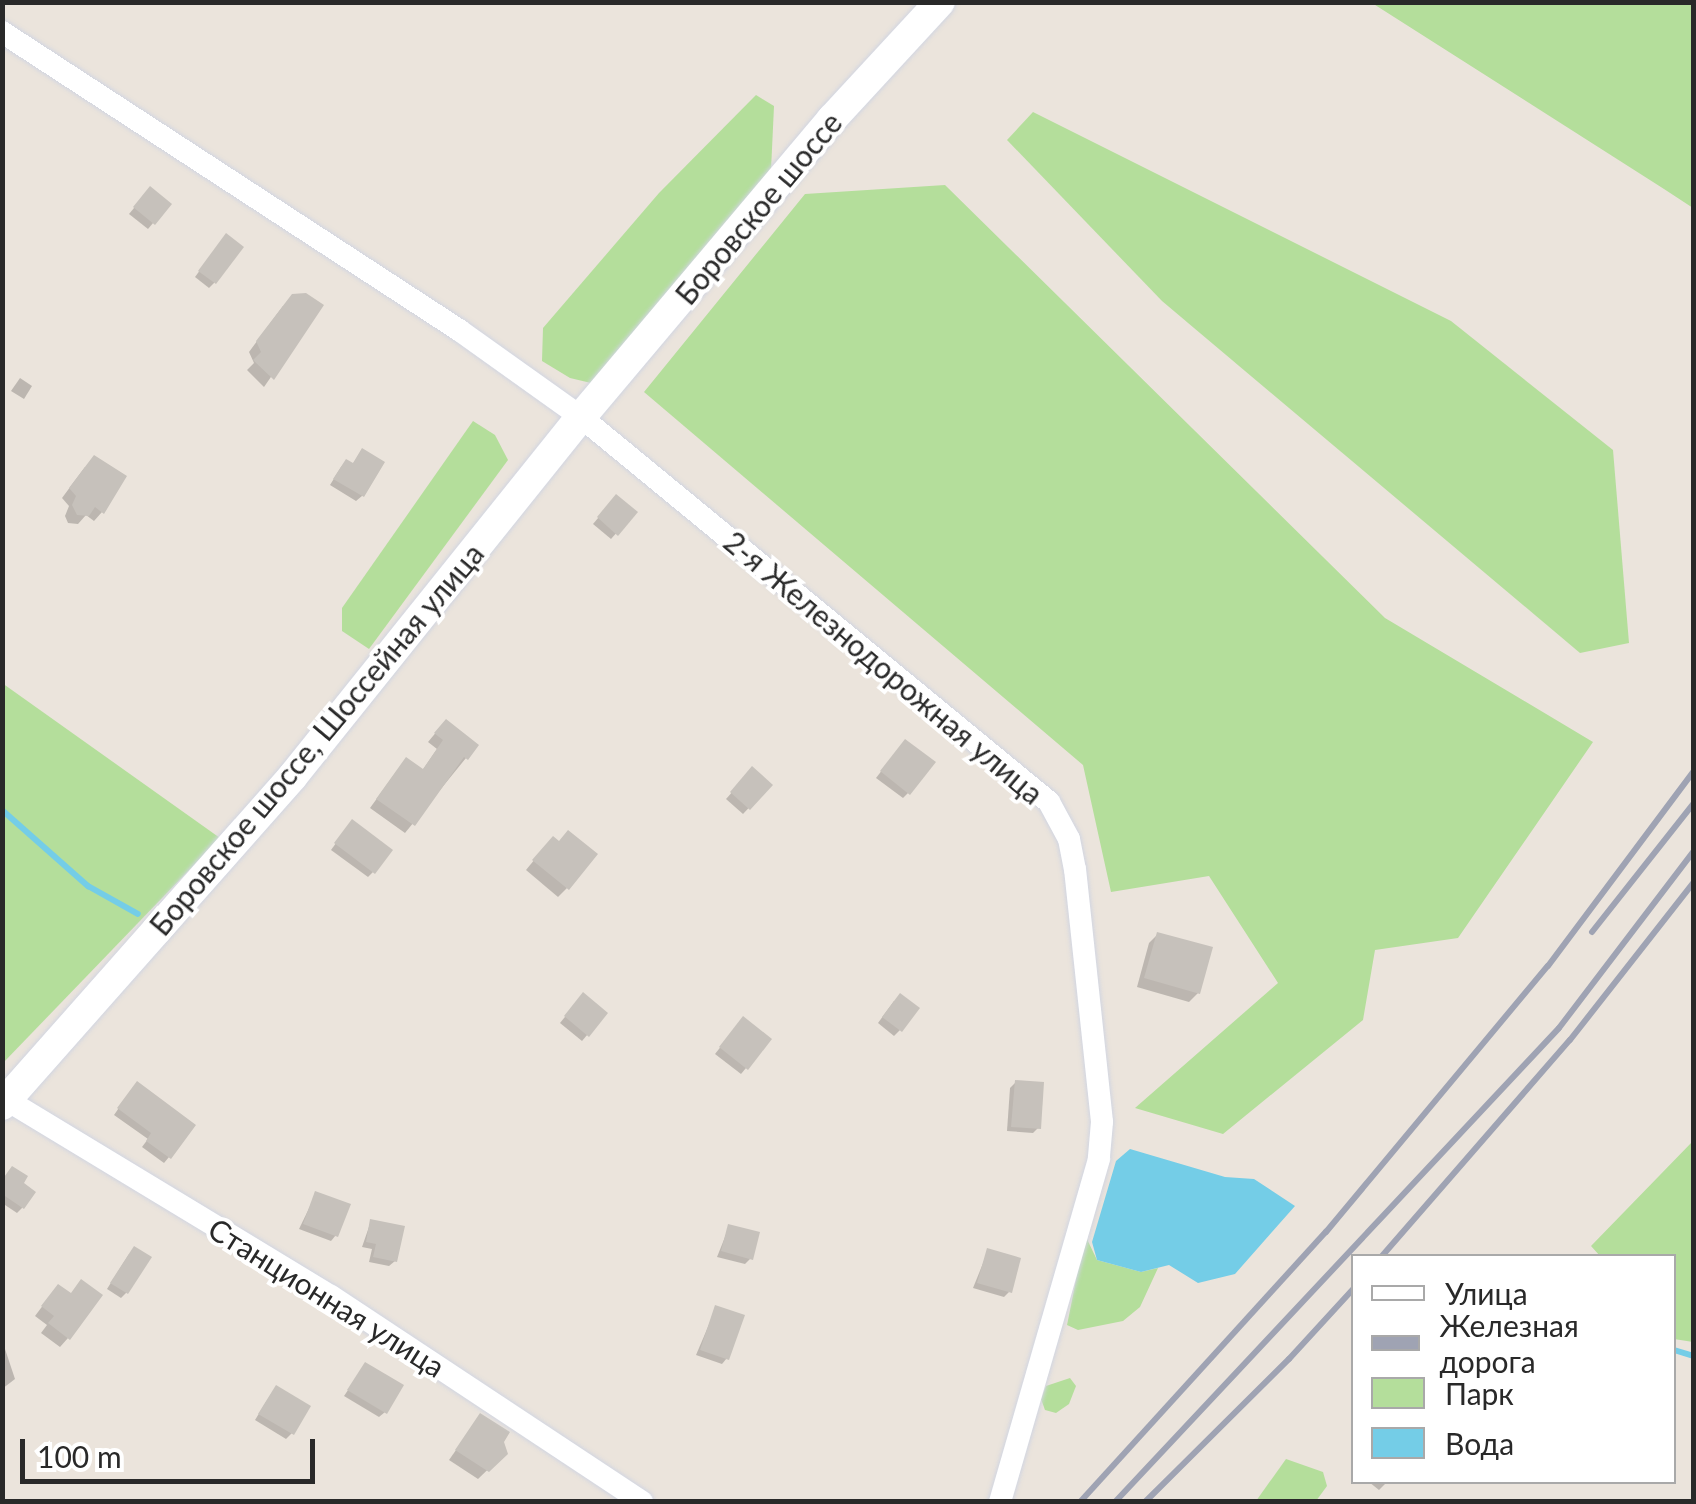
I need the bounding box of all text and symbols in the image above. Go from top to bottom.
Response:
street label: Боровское шоссе [667,105,849,311]
street label: 2-я Железнодорожная улица [717,523,1051,811]
street label: Боровское шоссе, Шоссейная улица [141,536,491,942]
street label: Станционная улица [202,1210,452,1384]
legend [1351,1254,1676,1484]
text: Улица [1445,1275,1528,1311]
text: Железная дорога [1440,1307,1579,1379]
text: Парк [1445,1375,1514,1411]
scale bar [25,1419,320,1481]
text: Вода [1445,1425,1514,1461]
text: 100 m [37,1438,122,1474]

